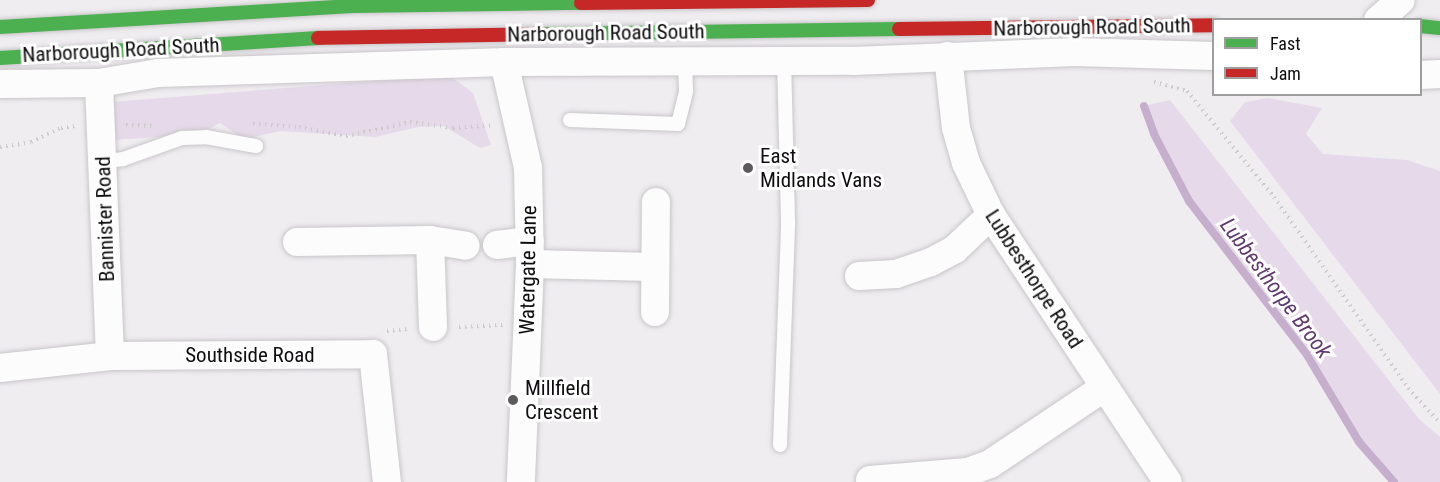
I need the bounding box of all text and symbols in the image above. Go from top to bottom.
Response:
street label: Narborough Road South [993,13,1191,41]
legend [1212,18,1422,96]
street label: Narborough Road South [507,19,705,47]
street label: Narborough Road South [22,32,220,68]
text: Fast [1270,33,1301,54]
text: Jam [1270,63,1301,84]
place label: East Midlands Vans [760,143,882,193]
street label: Bannister Road [90,156,120,282]
marker: East Midlands Vans [741,161,755,175]
street label: Watergate Lane [514,205,542,335]
street label: Lubbesthorpe Road [980,205,1088,353]
water label: Lubbesthorpe Brook [1215,213,1337,363]
street label: Southside Road [185,342,315,368]
place label: Millfield Crescent [525,375,598,425]
marker: Millfield Crescent [506,393,520,407]

